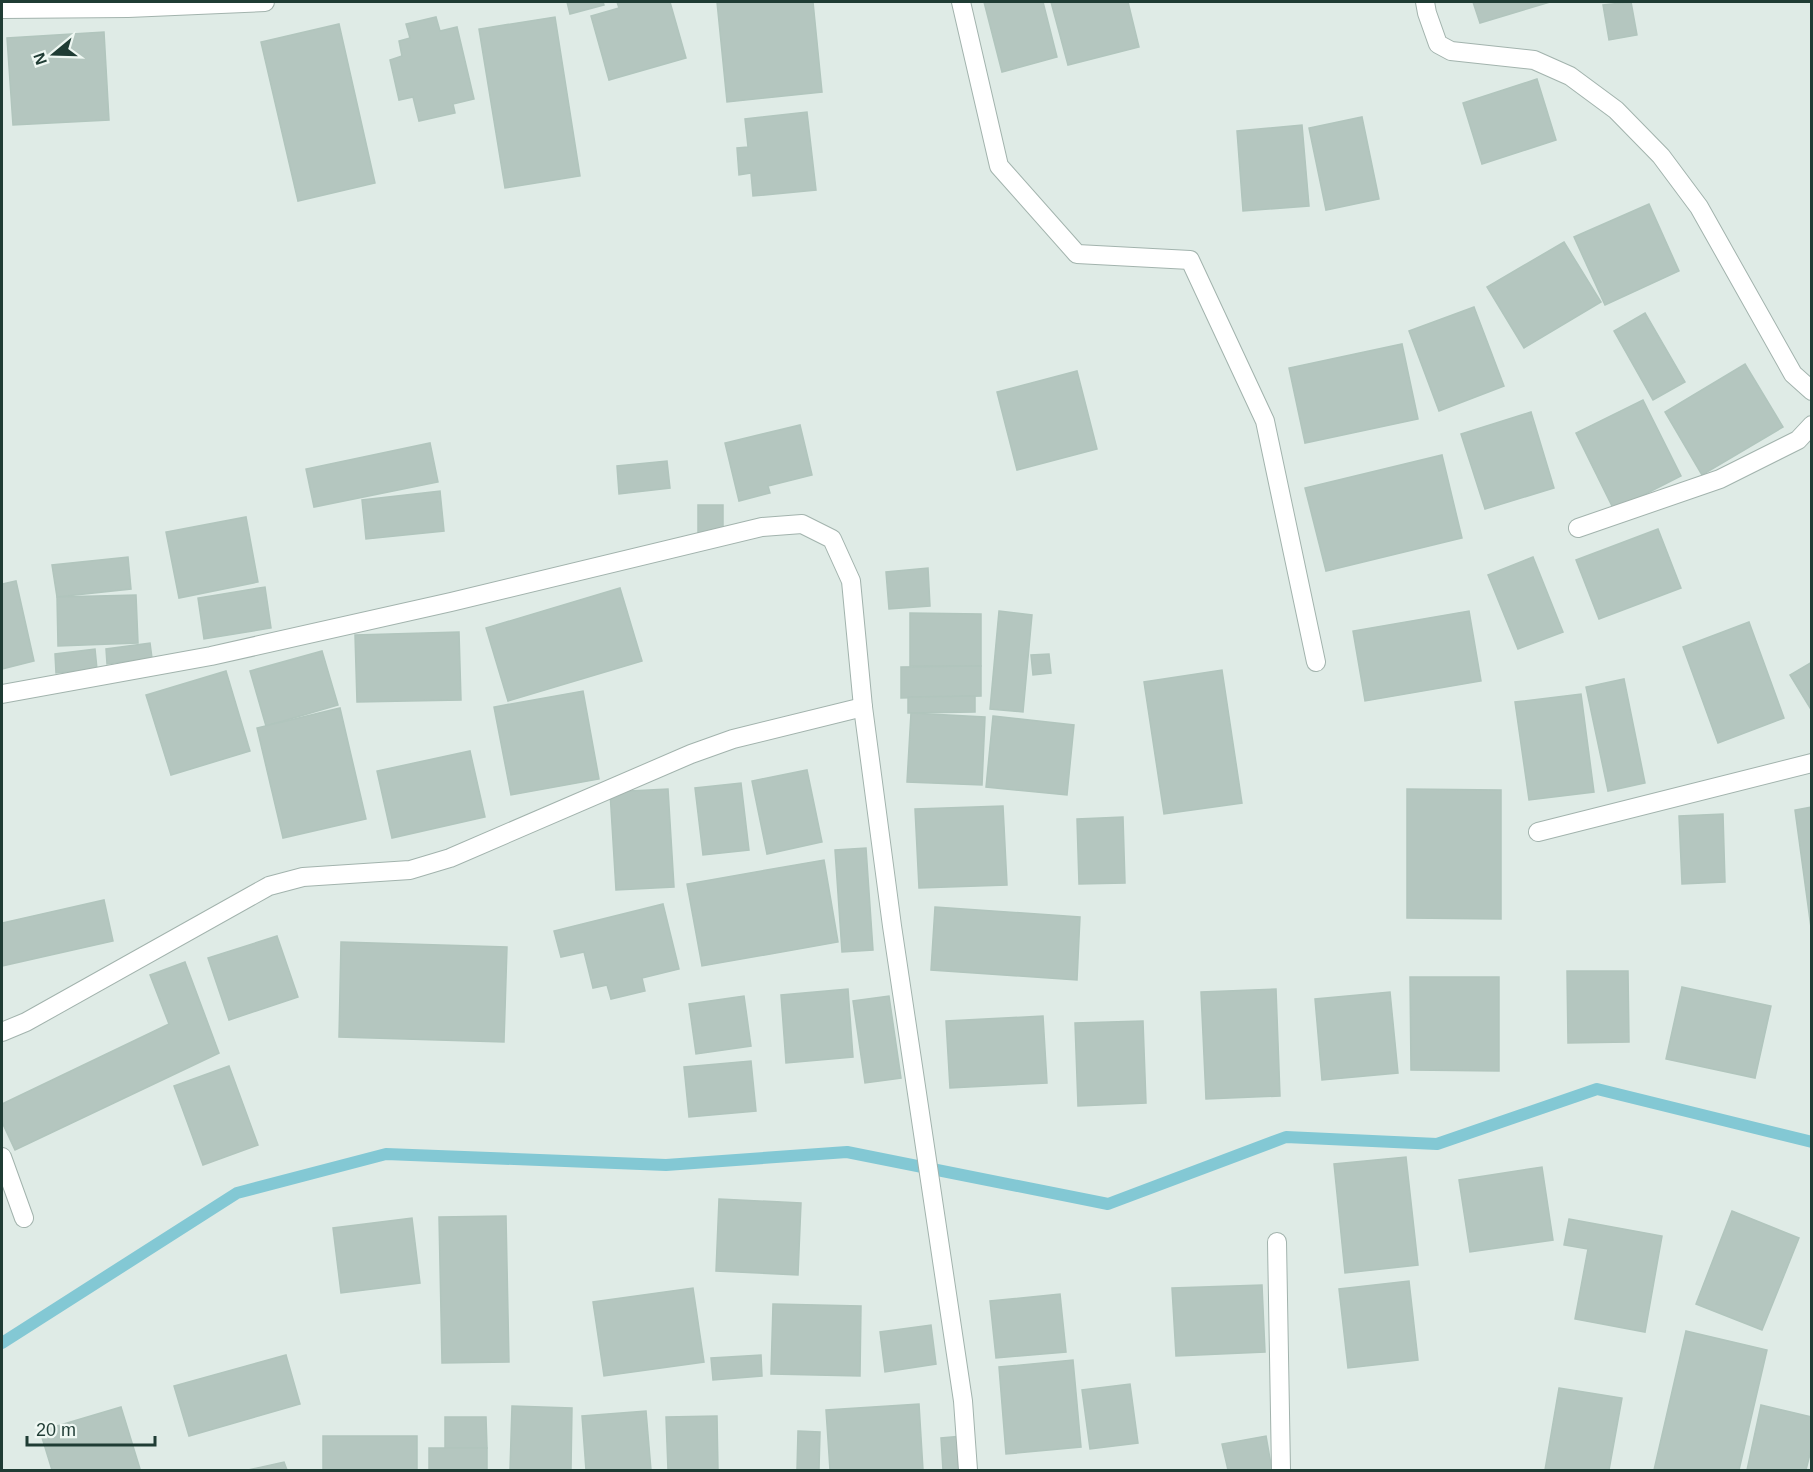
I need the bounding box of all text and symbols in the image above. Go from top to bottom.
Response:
north arrow [24,24,84,84]
text: N [30,50,50,67]
scale bar [27,1409,154,1447]
text: 20 m [36,1420,76,1440]

